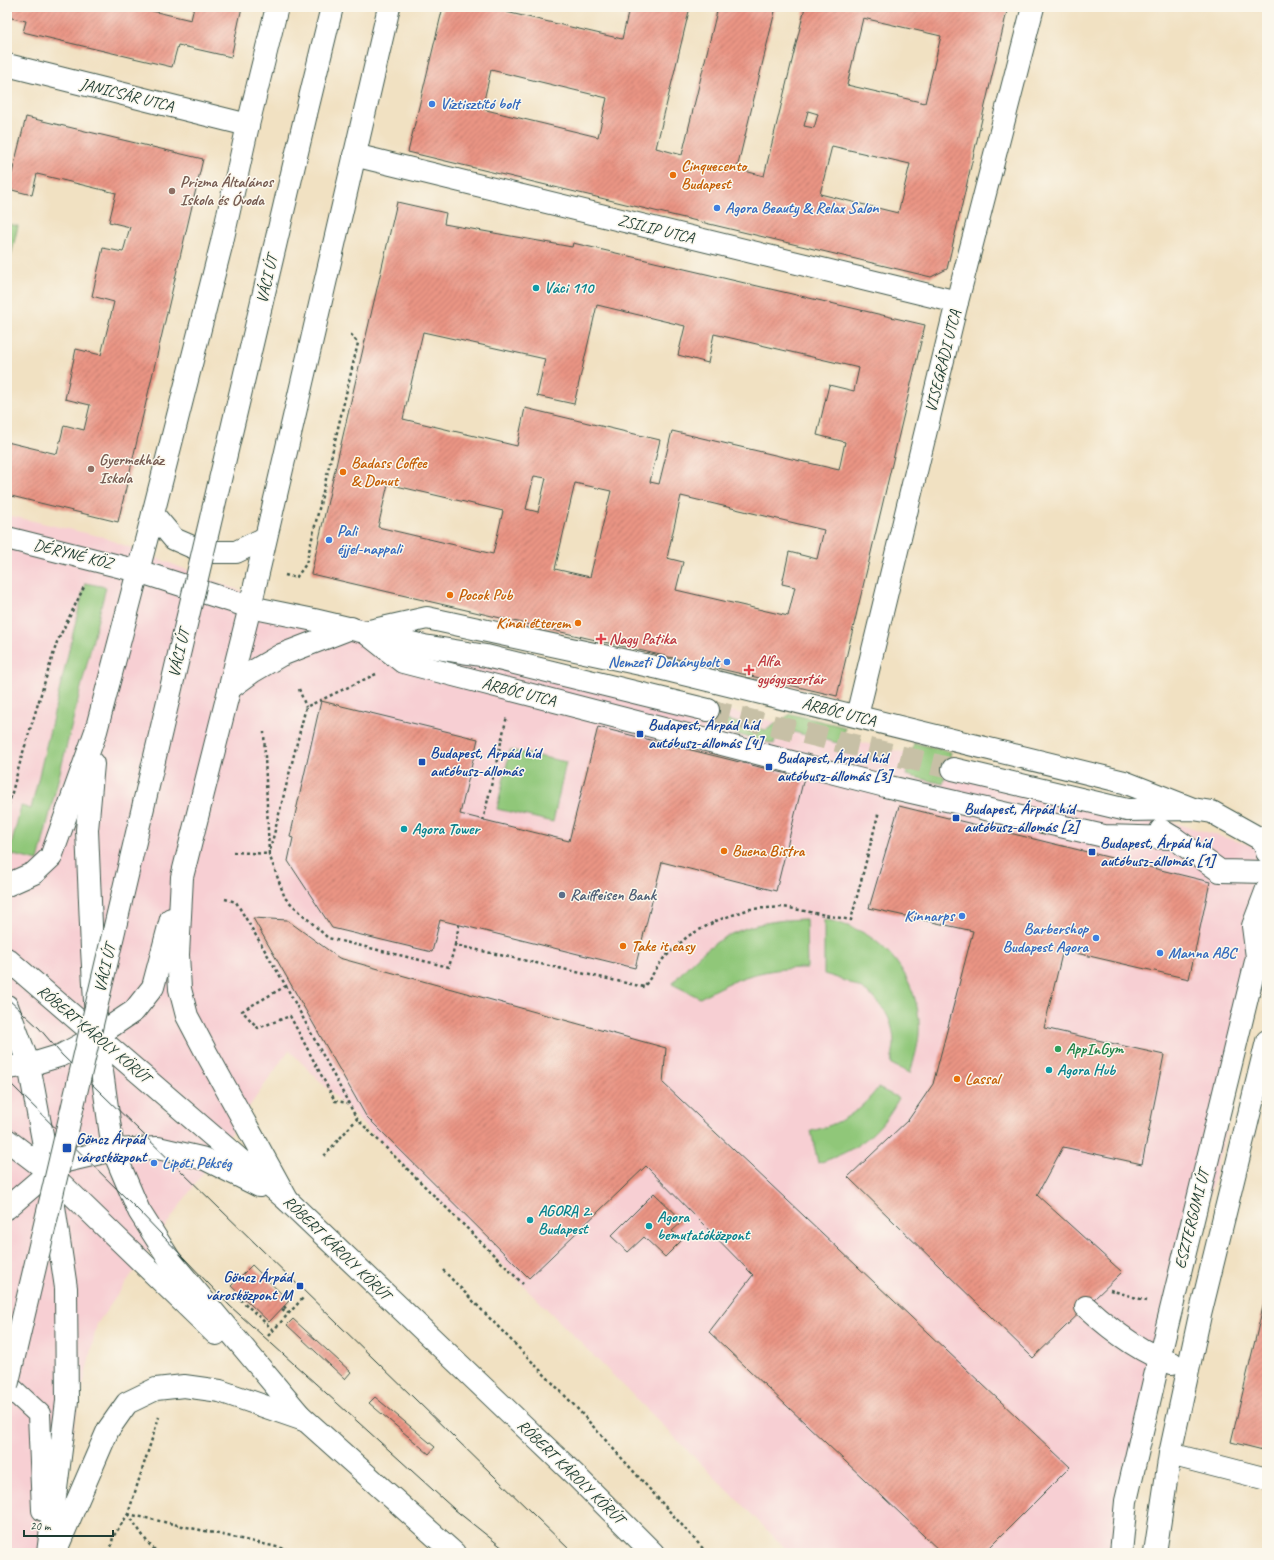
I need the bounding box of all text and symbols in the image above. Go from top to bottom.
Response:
street label: JANICSÁR UTCA [77,74,177,116]
place label: Víztisztító bolt [440,94,522,114]
marker: Víztisztító bolt [427,99,437,109]
place label: Cinquecento Budapest [681,156,749,194]
marker: Cinquecento Budapest [668,170,678,180]
place label: Prizma Általános Iskola és Óvoda [180,172,275,210]
marker: Prizma Általános Iskola és Óvoda [167,186,177,196]
place label: Agora Beauty & Relax Salon [725,198,879,218]
marker: Agora Beauty & Relax Salon [712,203,722,213]
street label: ZSILIP UTCA [616,210,697,248]
street label: VÁCI ÚT [252,249,283,305]
place label: Váci 110 [544,278,595,298]
marker: Váci 110 [531,283,541,293]
street label: VISEGRÁDI UTCA [921,307,966,414]
place label: Gyermekház Iskola [99,450,165,488]
place label: Badass Coffee & Donut [351,453,428,491]
marker: Gyermekház Iskola [86,464,96,474]
marker: Badass Coffee & Donut [338,467,348,477]
place label: Pali éjjel-nappali [337,521,404,559]
street label: DÉRYNÉ KÖZ [32,535,117,574]
marker: Pali éjjel-nappali [324,535,334,545]
place label: Pocok Pub [458,585,514,605]
marker: Pocok Pub [445,590,455,600]
place label: Kínai étterem [496,613,572,633]
marker: Kínai étterem [573,618,583,628]
street label: VÁCI ÚT [164,623,195,679]
place label: Nagy Patika [609,629,678,649]
marker: Nagy Patika [596,634,606,644]
place label: Alfa gyógyszertár [757,651,827,689]
place label: Nemzeti Dohánybolt [608,652,721,672]
marker: Nemzeti Dohánybolt [722,657,732,667]
marker: Alfa gyógyszertár [744,665,754,675]
street label: ÁRBÓC UTCA [480,673,559,711]
street label: ÁRBÓC UTCA [800,693,879,731]
place label: Budapest, Árpád híd autóbusz-állomás [4] [648,715,765,753]
marker: Budapest, Árpád híd autóbusz-állomás [4] [635,729,645,739]
place label: Budapest, Árpád híd autóbusz-állomás [430,743,543,781]
place label: Budapest, Árpád híd autóbusz-állomás [3] [777,748,894,786]
marker: Budapest, Árpád híd autóbusz-állomás [417,757,427,767]
marker: Budapest, Árpád híd autóbusz-állomás [3] [764,762,774,772]
place label: Budapest, Árpád híd autóbusz-állomás [2] [964,799,1081,837]
marker: Budapest, Árpád híd autóbusz-állomás [2] [951,813,961,823]
place label: Agora Tower [412,819,481,839]
marker: Agora Tower [399,824,409,834]
place label: Budapest, Árpád híd autóbusz-állomás [1] [1100,833,1217,871]
place label: Buena Bistra [732,841,806,861]
marker: Buena Bistra [719,846,729,856]
marker: Budapest, Árpád híd autóbusz-állomás [1] [1087,847,1097,857]
place label: Raiffeisen Bank [570,885,658,905]
marker: Raiffeisen Bank [557,890,567,900]
place label: Kinnarps [904,906,956,926]
marker: Kinnarps [957,911,967,921]
place label: Barbershop Budapest Agora [1002,919,1090,957]
marker: Barbershop Budapest Agora [1091,933,1101,943]
place label: Take it easy [631,936,696,956]
street label: VÁCI ÚT [90,938,121,994]
marker: Take it easy [618,941,628,951]
place label: Manna ABC [1168,943,1238,963]
marker: Manna ABC [1155,948,1165,958]
street label: RÓBERT KÁROLY KÖRÚT [33,981,158,1090]
place label: AppInGym [1066,1039,1125,1059]
marker: AppInGym [1053,1044,1063,1054]
place label: Agora Hub [1057,1060,1117,1080]
marker: Agora Hub [1044,1065,1054,1075]
place label: Lassal [965,1069,1003,1089]
marker: Lassal [952,1074,962,1084]
place label: Göncz Árpád városközpont [76,1129,148,1167]
marker: Göncz Árpád városközpont [61,1142,73,1154]
place label: Lipóti Pékség [162,1153,233,1173]
marker: Lipóti Pékség [149,1158,159,1168]
street label: ESZTERGOMI ÚT [1170,1164,1215,1271]
street label: RÓBERT KÁROLY KÖRÚT [279,1192,398,1307]
place label: AGORA 2. Budapest [538,1201,593,1239]
place label: Agora bemutatóközpont [657,1207,751,1245]
marker: AGORA 2. Budapest [525,1215,535,1225]
marker: Agora bemutatóközpont [644,1221,654,1231]
place label: Göncz Árpád városközpont M [206,1267,295,1305]
marker: Göncz Árpád városközpont M [295,1281,305,1291]
street label: RÓBERT KÁROLY KÖRÚT [513,1416,632,1531]
scale bar [24,1512,113,1538]
text: 20 m [30,1518,52,1534]

